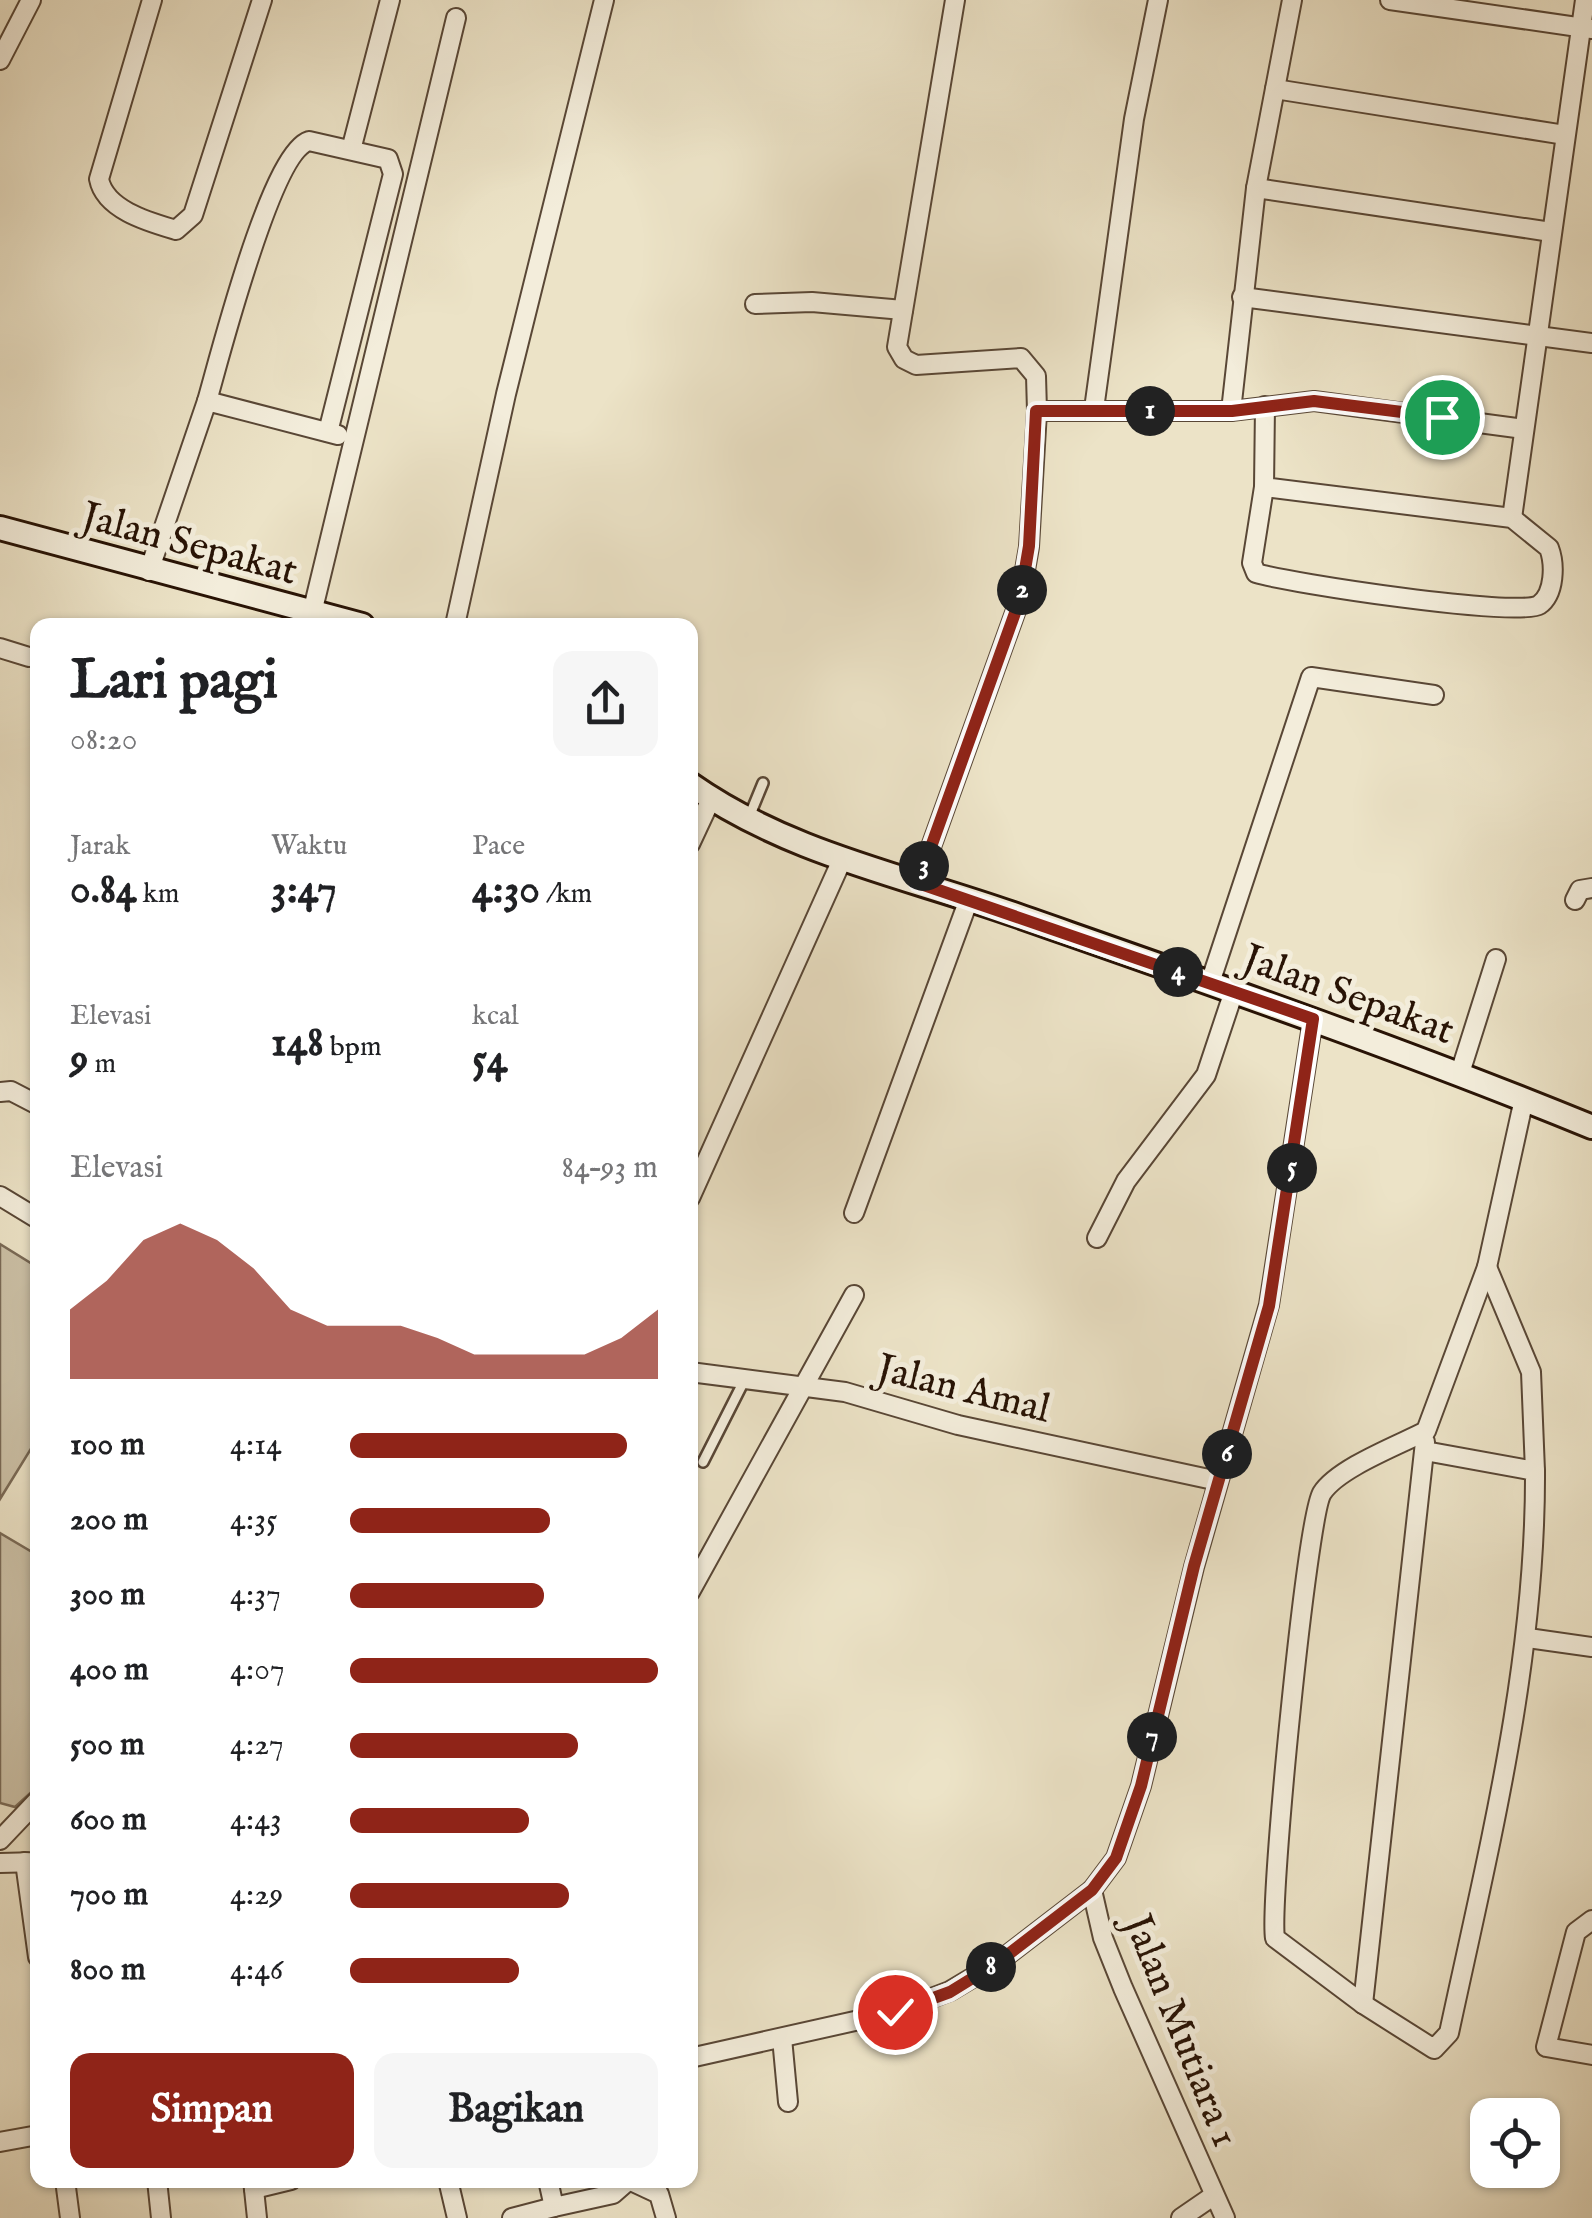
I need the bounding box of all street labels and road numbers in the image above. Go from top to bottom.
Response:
street label: Jalan Sepakat [72,491,302,599]
street label: Jalan Sepakat [1231,933,1460,1058]
street label: Jalan Amal [867,1343,1055,1437]
street label: Jalan Mutiara 1 [1109,1904,1249,2155]

